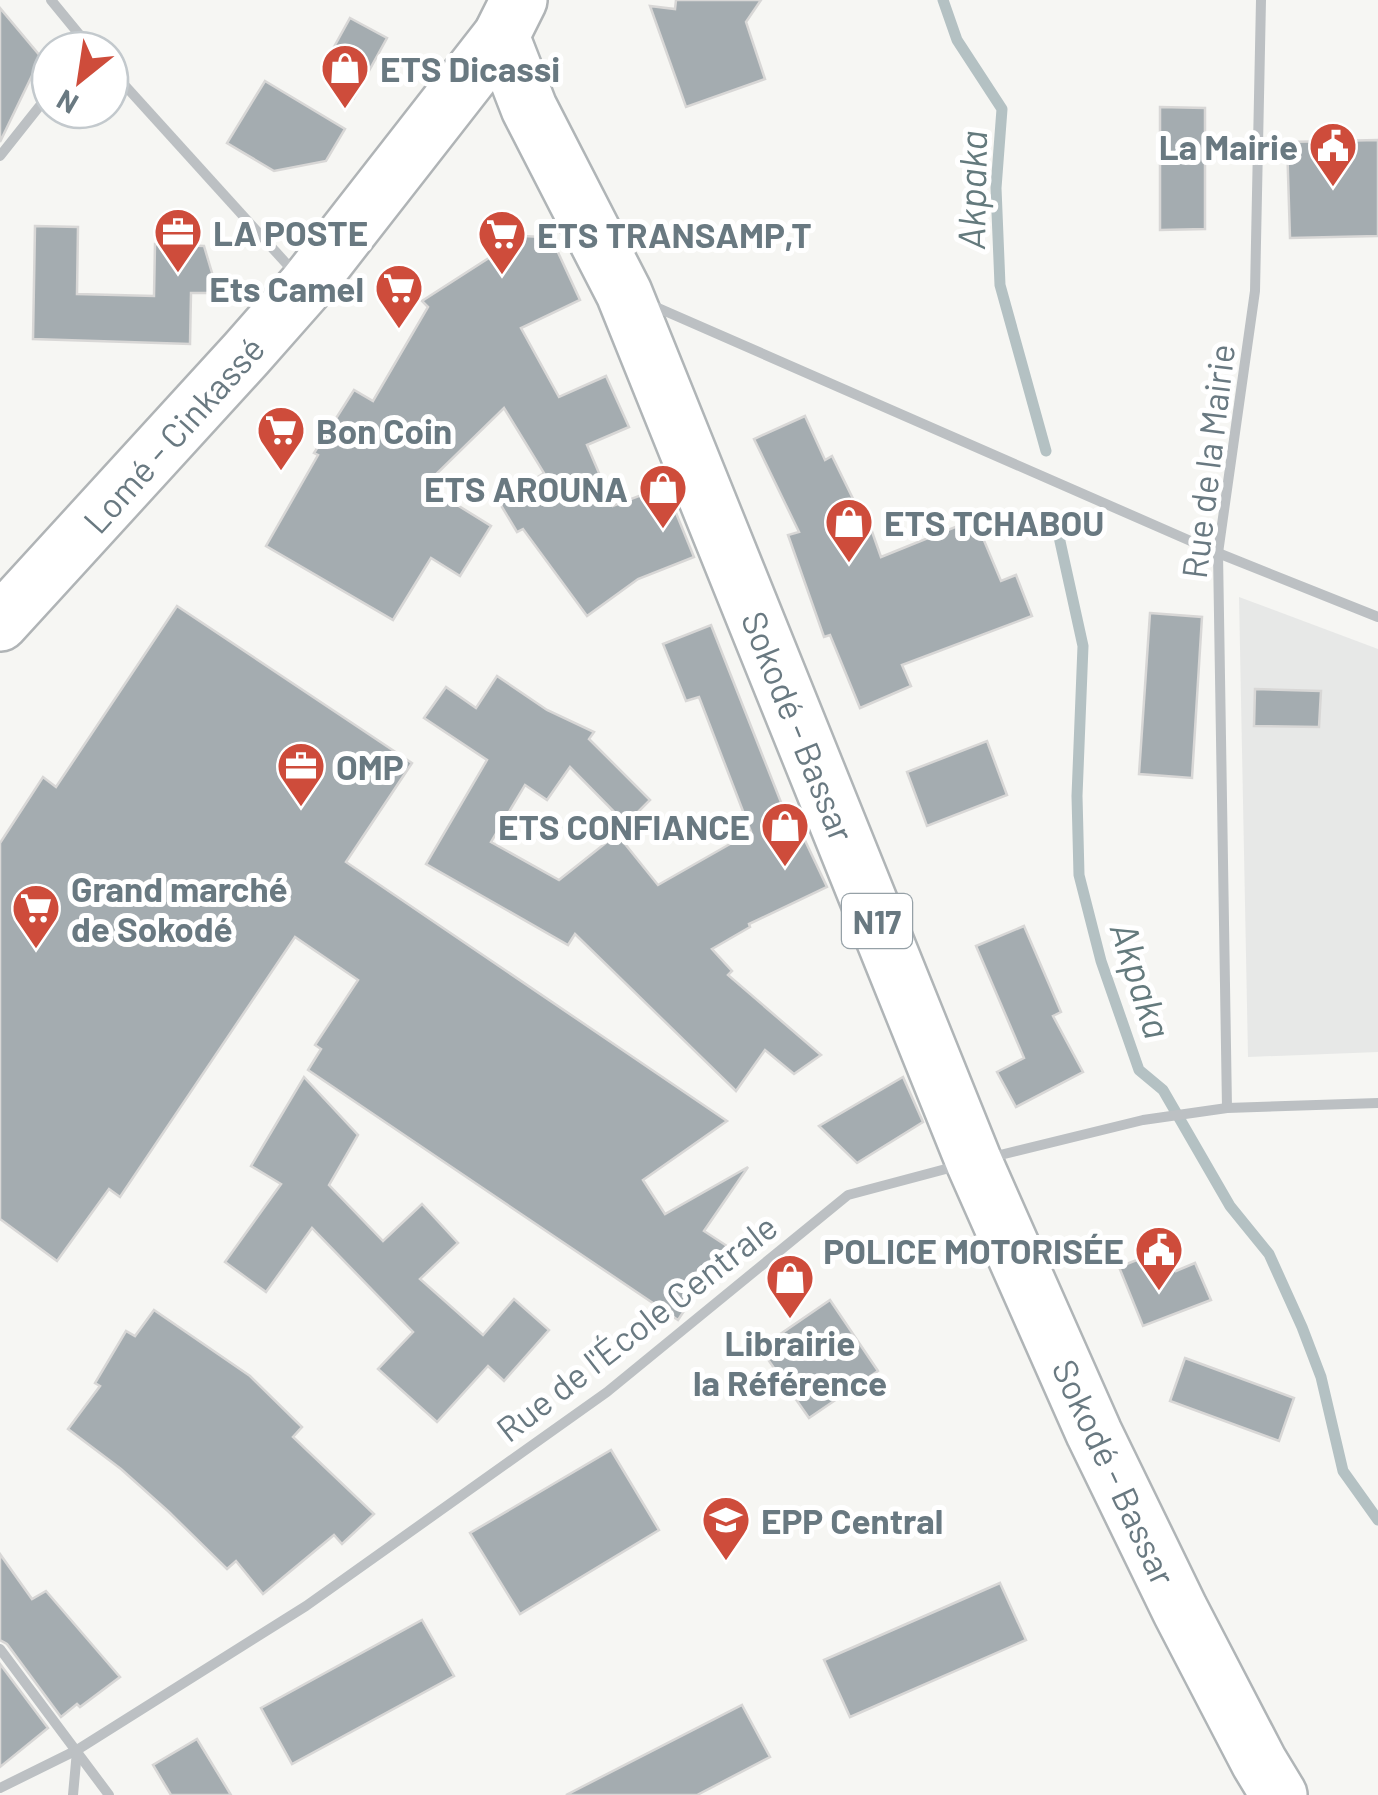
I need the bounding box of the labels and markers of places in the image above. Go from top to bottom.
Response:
shop icon: ETS Dicassi [319,42,371,110]
place label: ETS Dicassi [380,47,560,89]
public building icon: La Mairie [1307,120,1359,188]
place label: La Mairie [1159,125,1298,167]
office icon: LA POSTE [152,206,204,274]
supermarket icon: ETS TRANSAMP,T [476,208,528,276]
place label: LA POSTE [213,211,368,253]
place label: ETS TRANSAMP,T [537,213,812,255]
supermarket icon: Ets Camel [373,262,425,330]
place label: Ets Camel [209,267,364,309]
supermarket icon: Bon Coin [255,404,307,472]
place label: Bon Coin [316,409,452,451]
shop icon: ETS AROUNA [637,462,689,530]
place label: ETS AROUNA [424,467,628,509]
shop icon: ETS TCHABOU [823,496,875,564]
place label: ETS TCHABOU [884,501,1104,543]
office icon: OMP [275,740,327,808]
place label: OMP [336,745,404,787]
shop icon: ETS CONFIANCE [759,800,811,868]
place label: ETS CONFIANCE [498,805,750,847]
place label: Grand marché de Sokodé [71,867,287,949]
supermarket icon: Grand marché de Sokodé [10,882,62,950]
public building icon: POLICE MOTORISÉE [1133,1224,1185,1292]
place label: POLICE MOTORISÉE [823,1229,1124,1271]
shop icon: Librairie la Référence [764,1252,816,1320]
place label: Librairie la Référence [693,1321,887,1403]
school or university icon: EPP Central [700,1494,752,1562]
place label: EPP Central [761,1499,943,1541]

